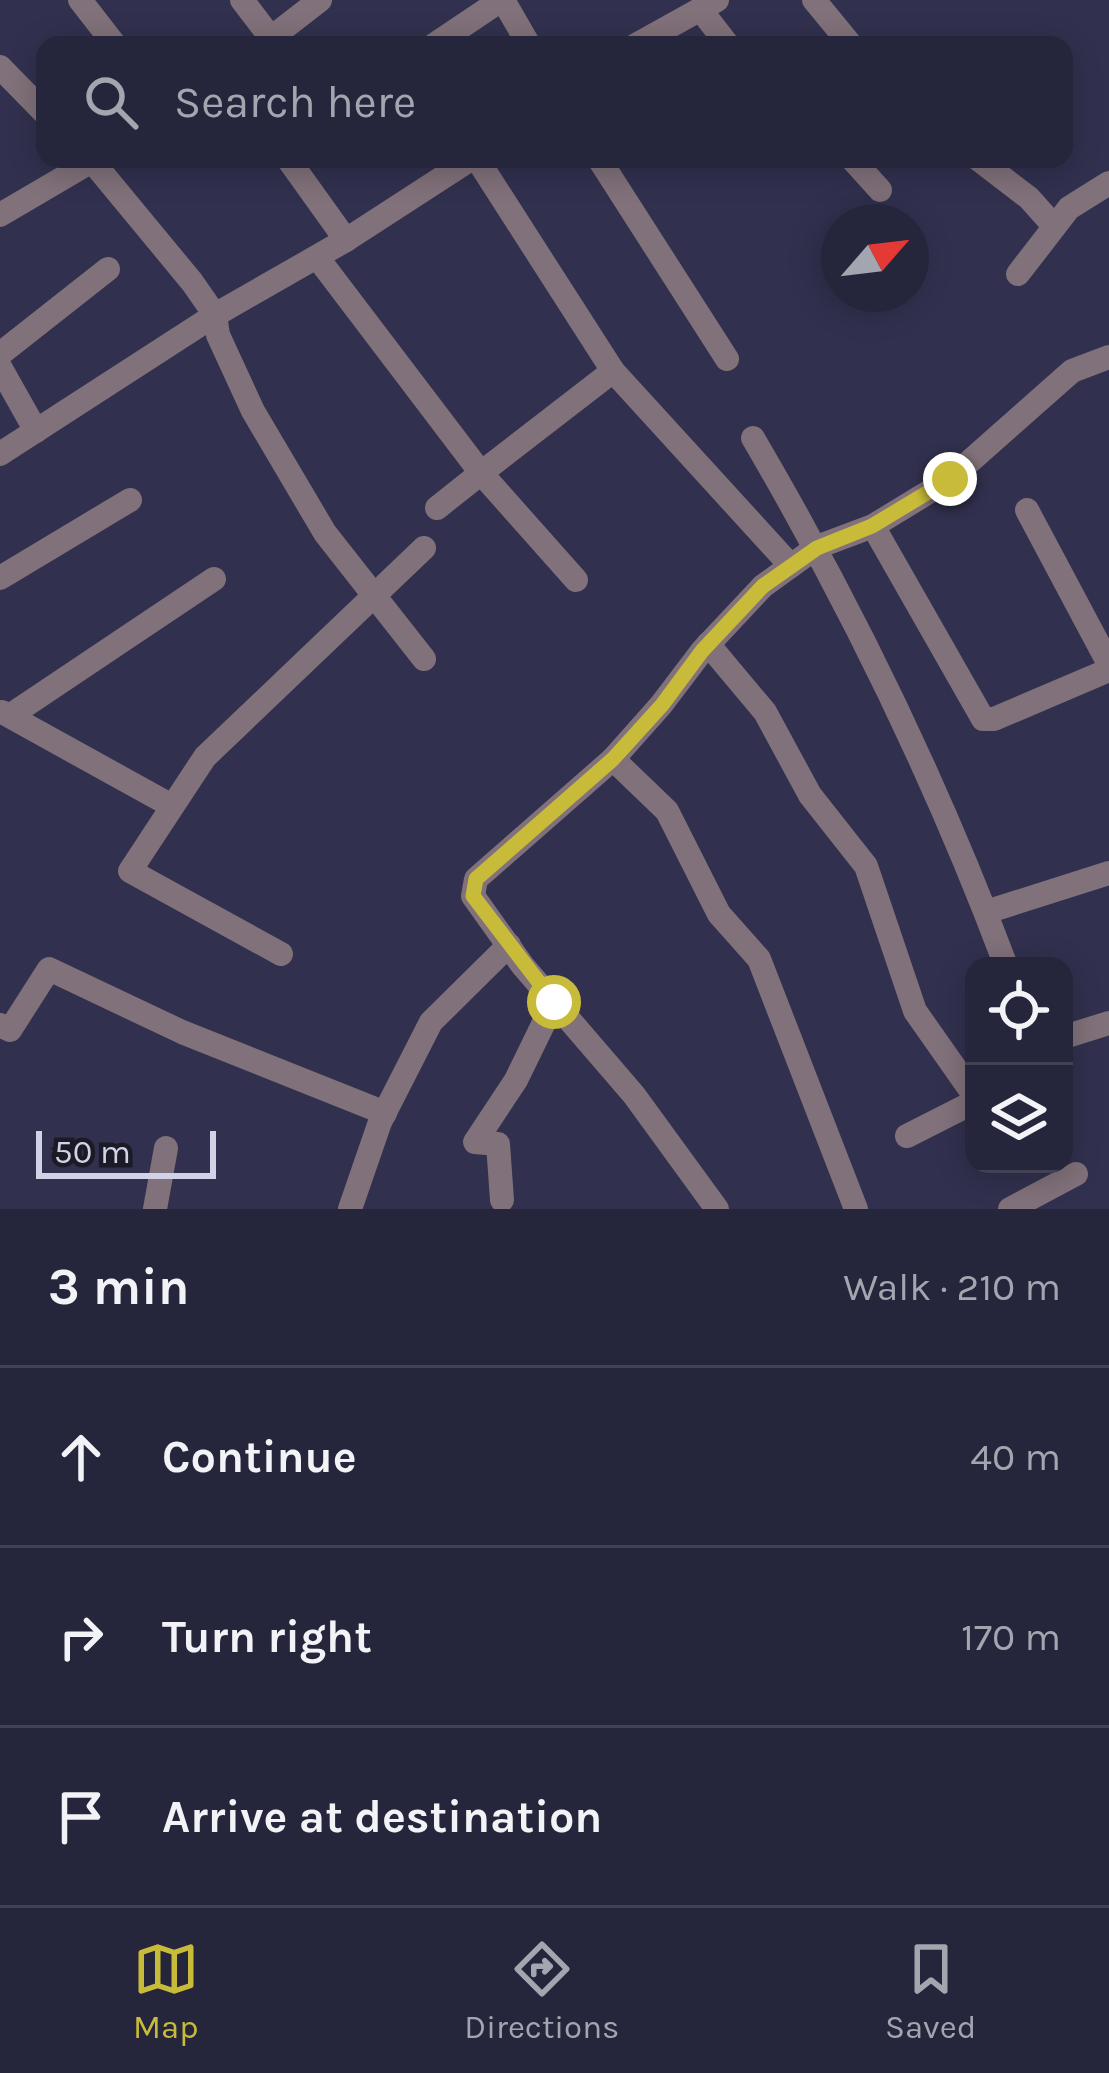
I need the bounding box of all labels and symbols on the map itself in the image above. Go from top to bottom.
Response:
north arrow [821,204,929,312]
route end [923,452,977,506]
route start [527,975,581,1029]
scale bar [36,1125,216,1178]

